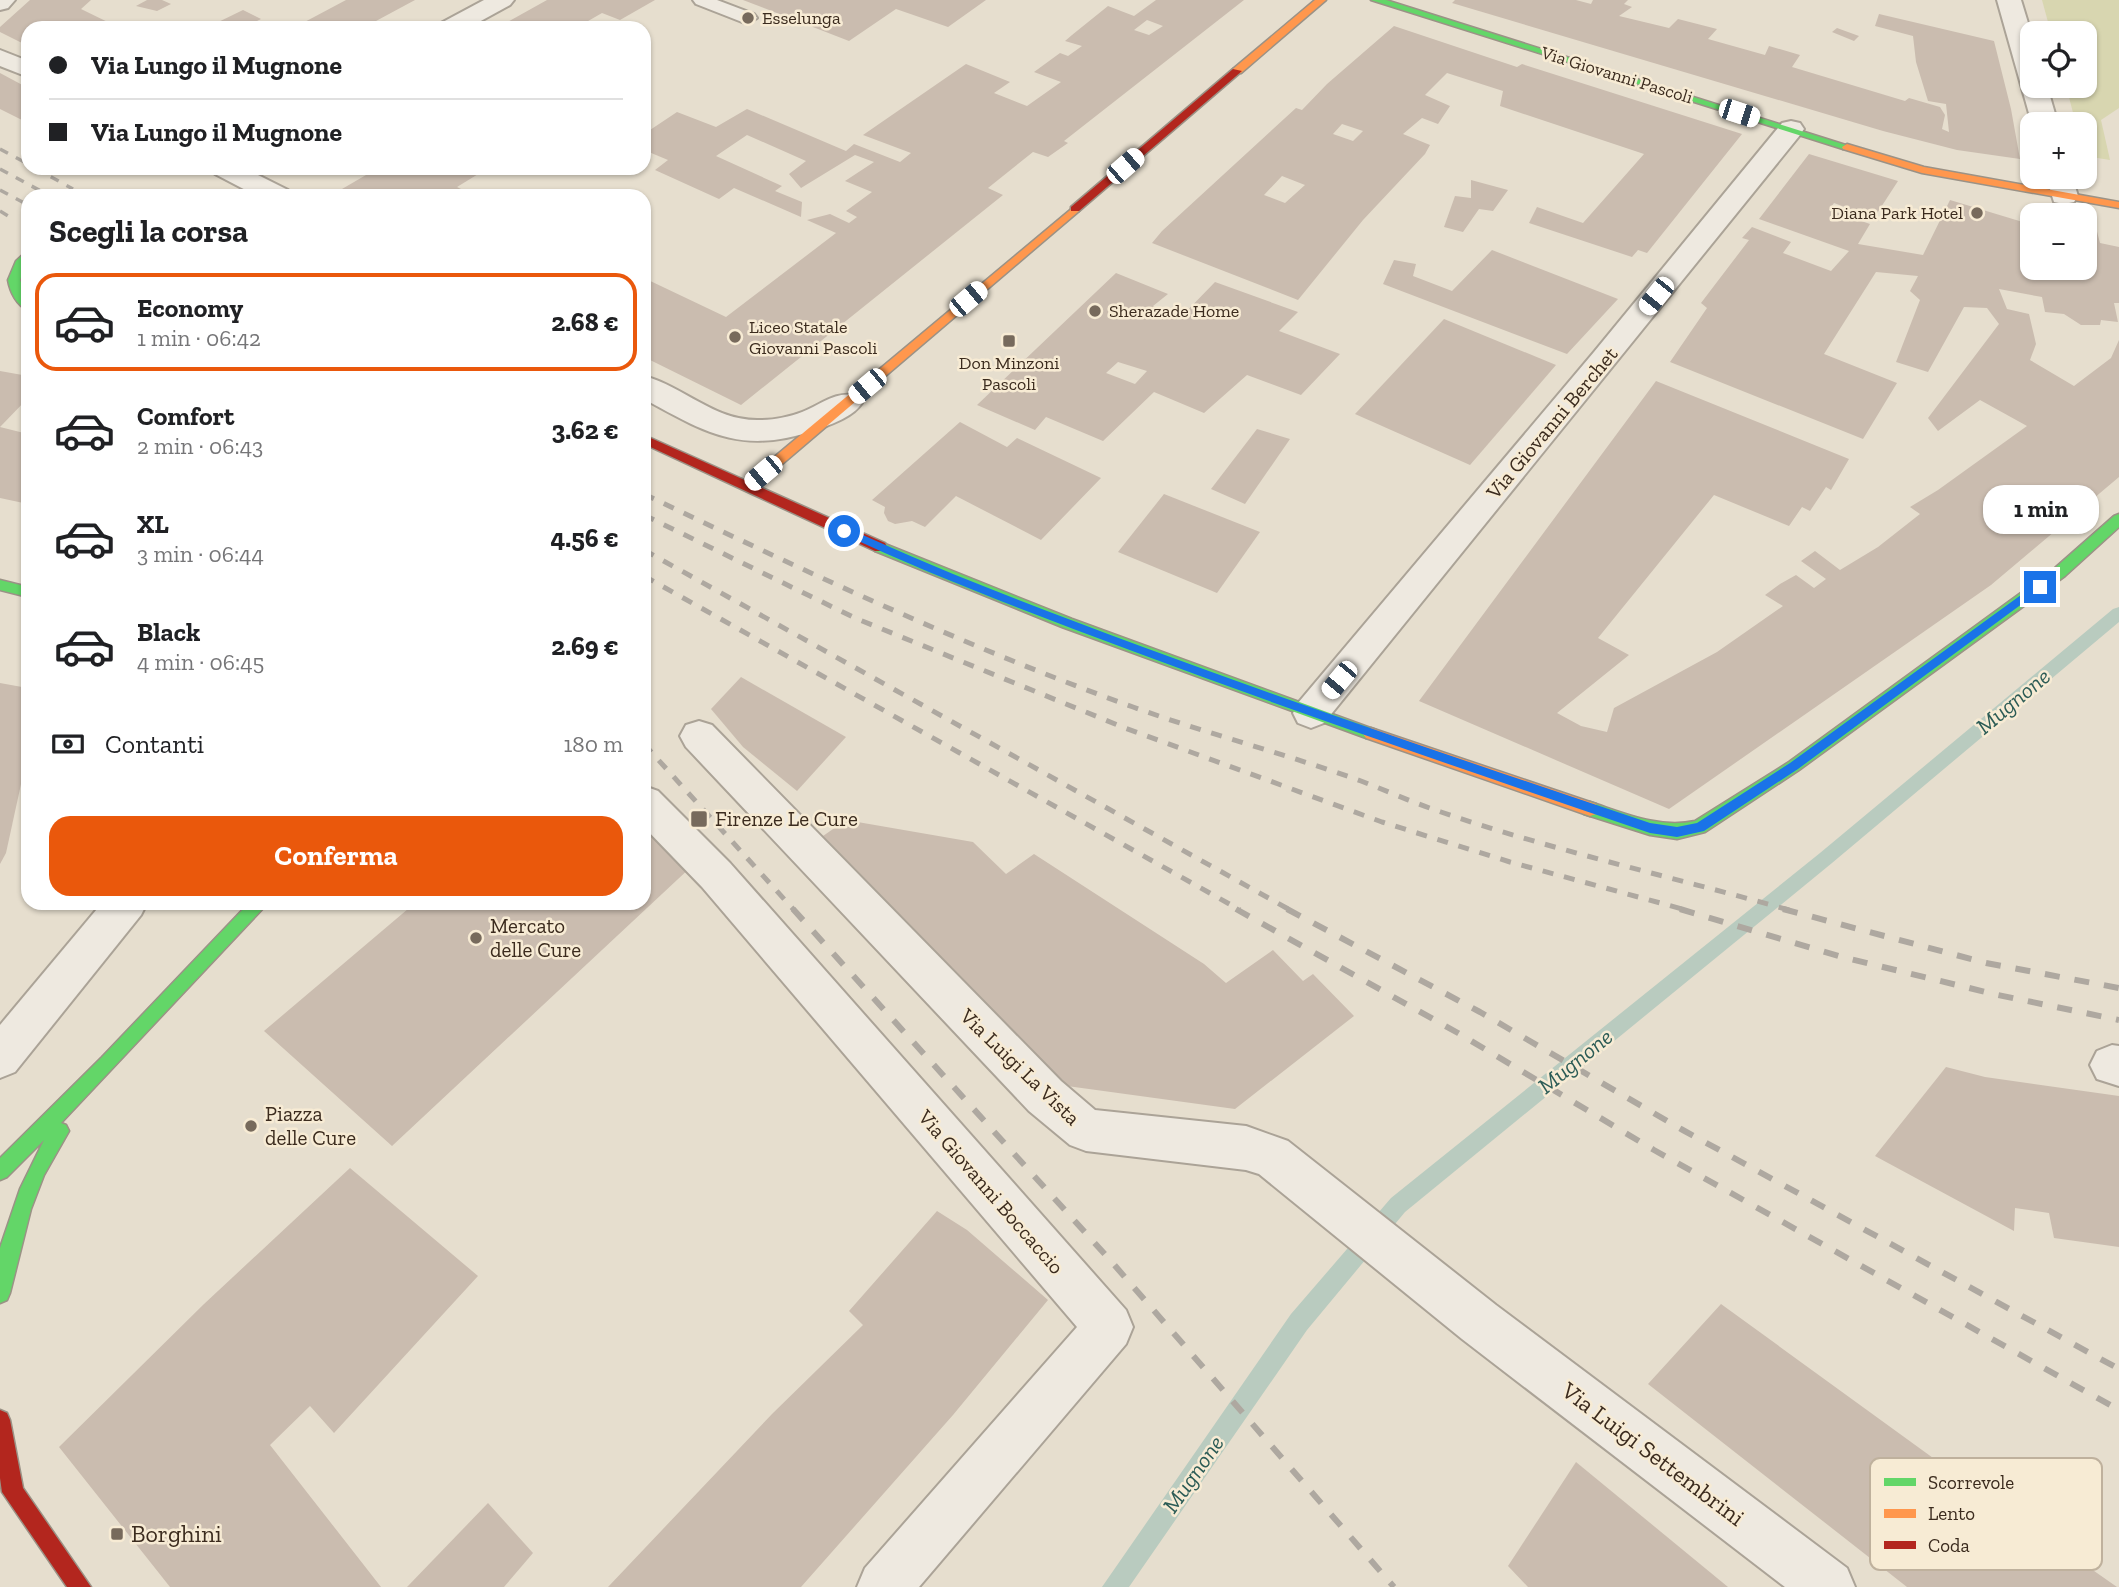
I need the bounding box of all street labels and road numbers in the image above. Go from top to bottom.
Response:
street label: Via Giovanni Pascoli [1538,41,1695,109]
street label: Via Giovanni Berchet [1480,341,1623,505]
street label: Via Luigi La Vista [955,1002,1085,1130]
street label: Via Giovanni Boccaccio [913,1104,1070,1279]
street label: Via Luigi Settembrini [1555,1375,1751,1532]

